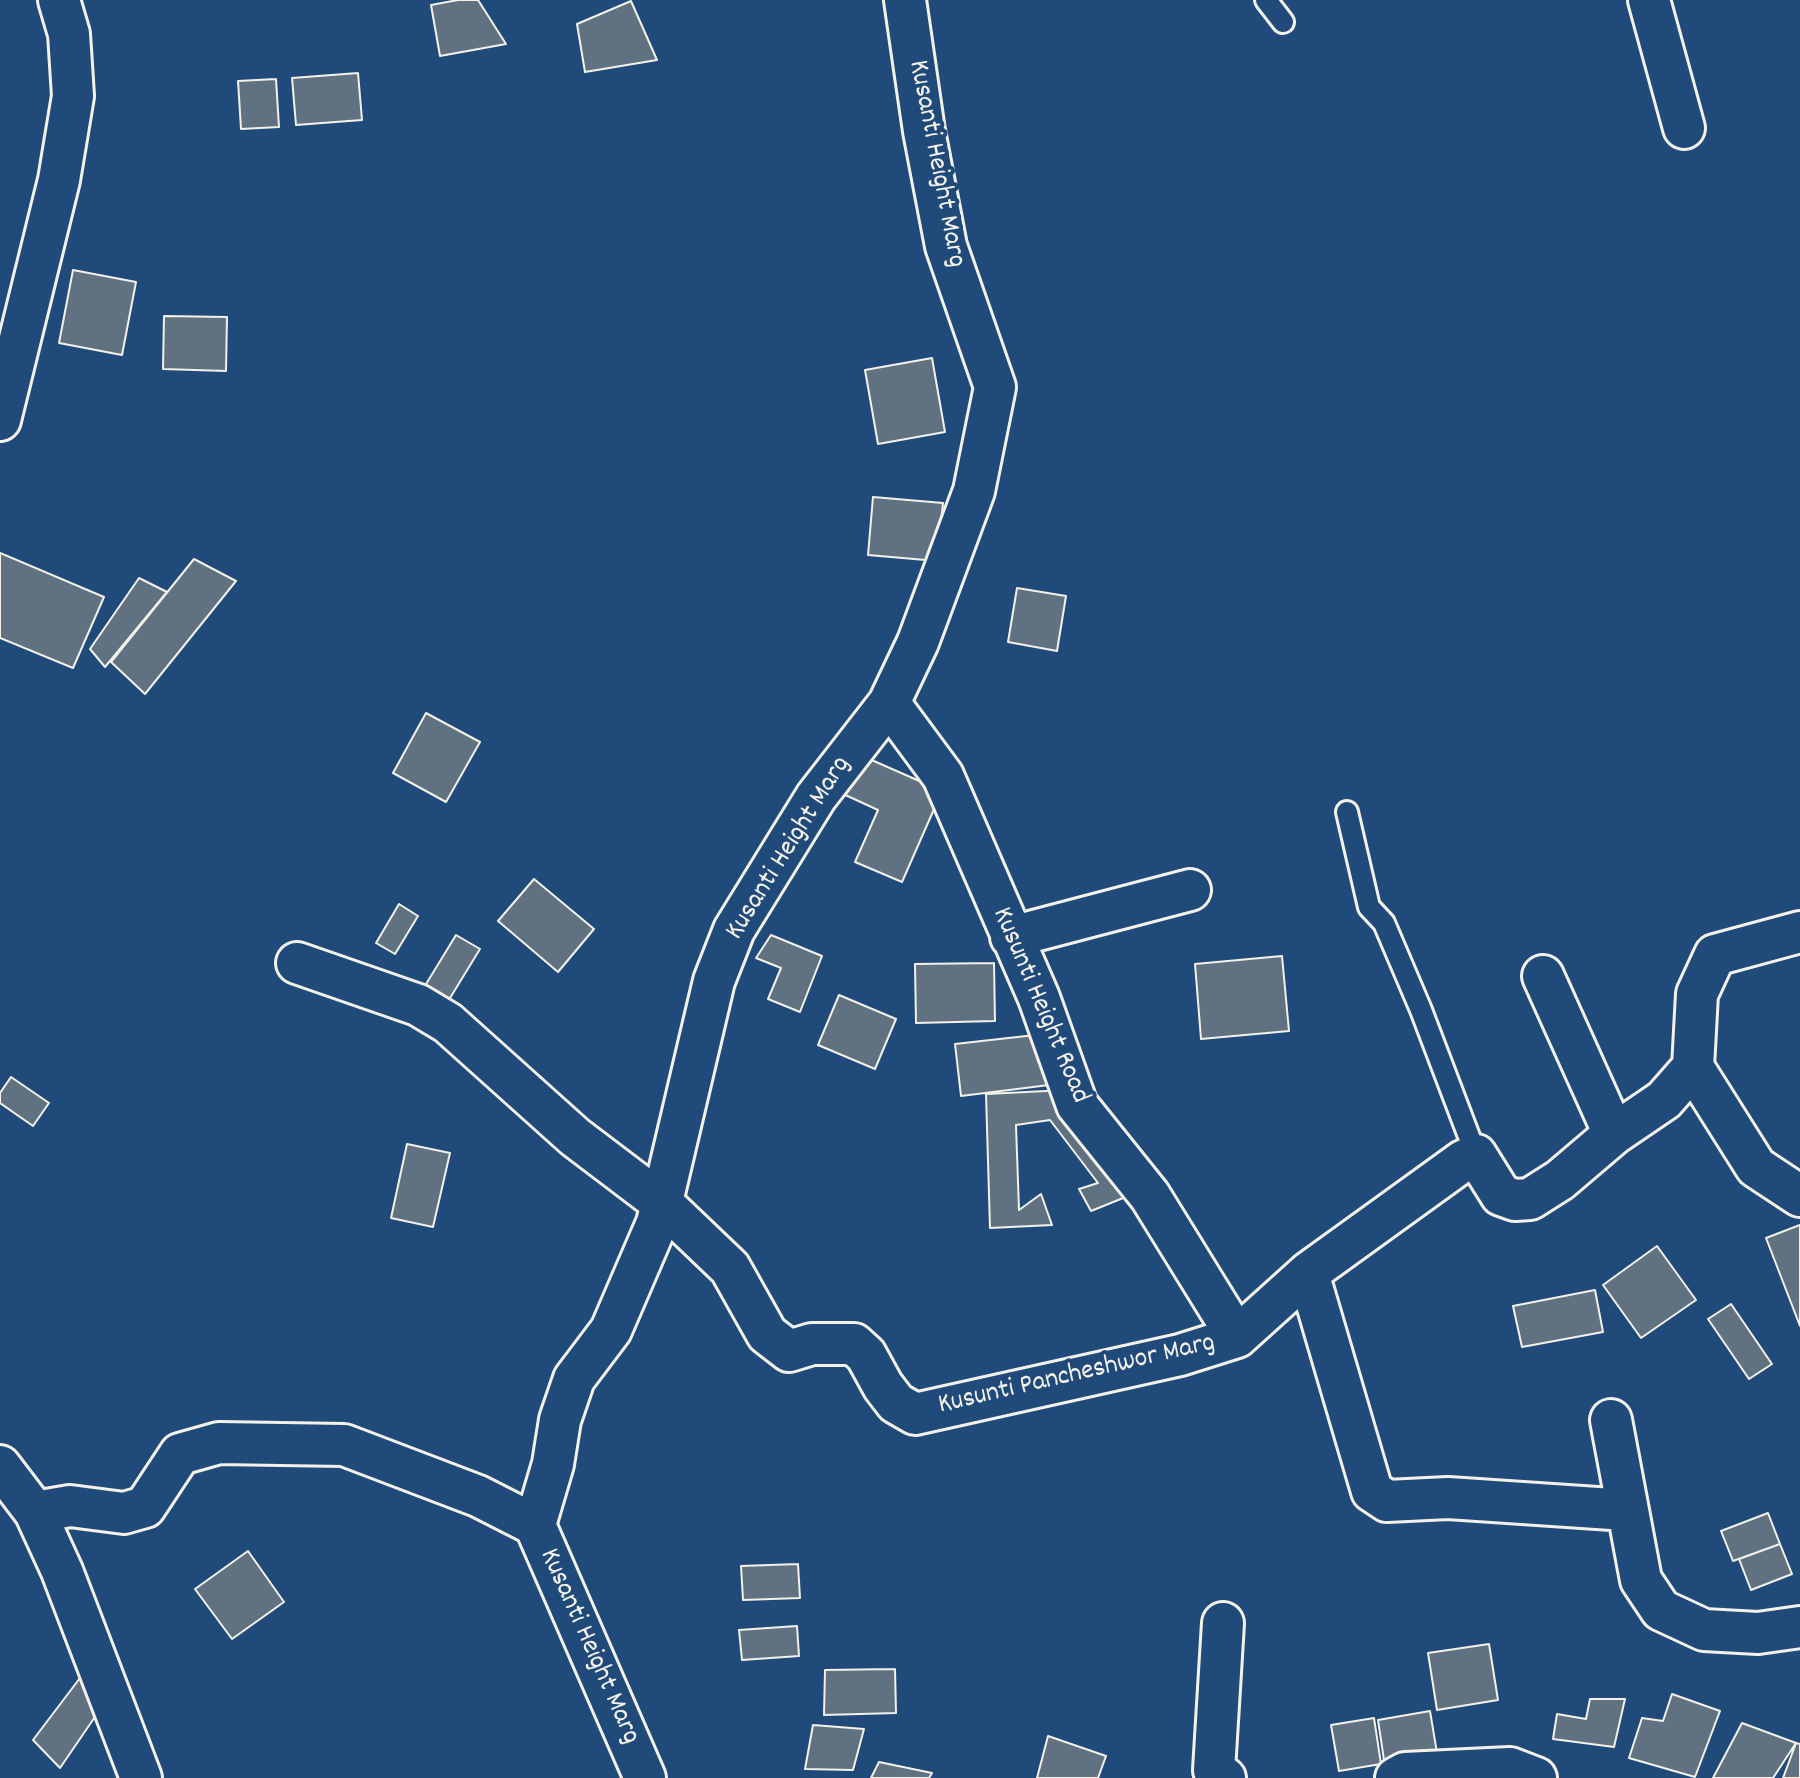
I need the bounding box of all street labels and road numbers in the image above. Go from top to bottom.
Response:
street label: Kusanti Height Marg [898,57,972,271]
street label: Kusanti Height Marg [720,751,860,947]
street label: Kusunti Height Road [983,903,1095,1109]
street label: Kusunti Pancheshwor Marg [935,1328,1219,1424]
street label: Kusanti Height Marg [530,1544,646,1750]

